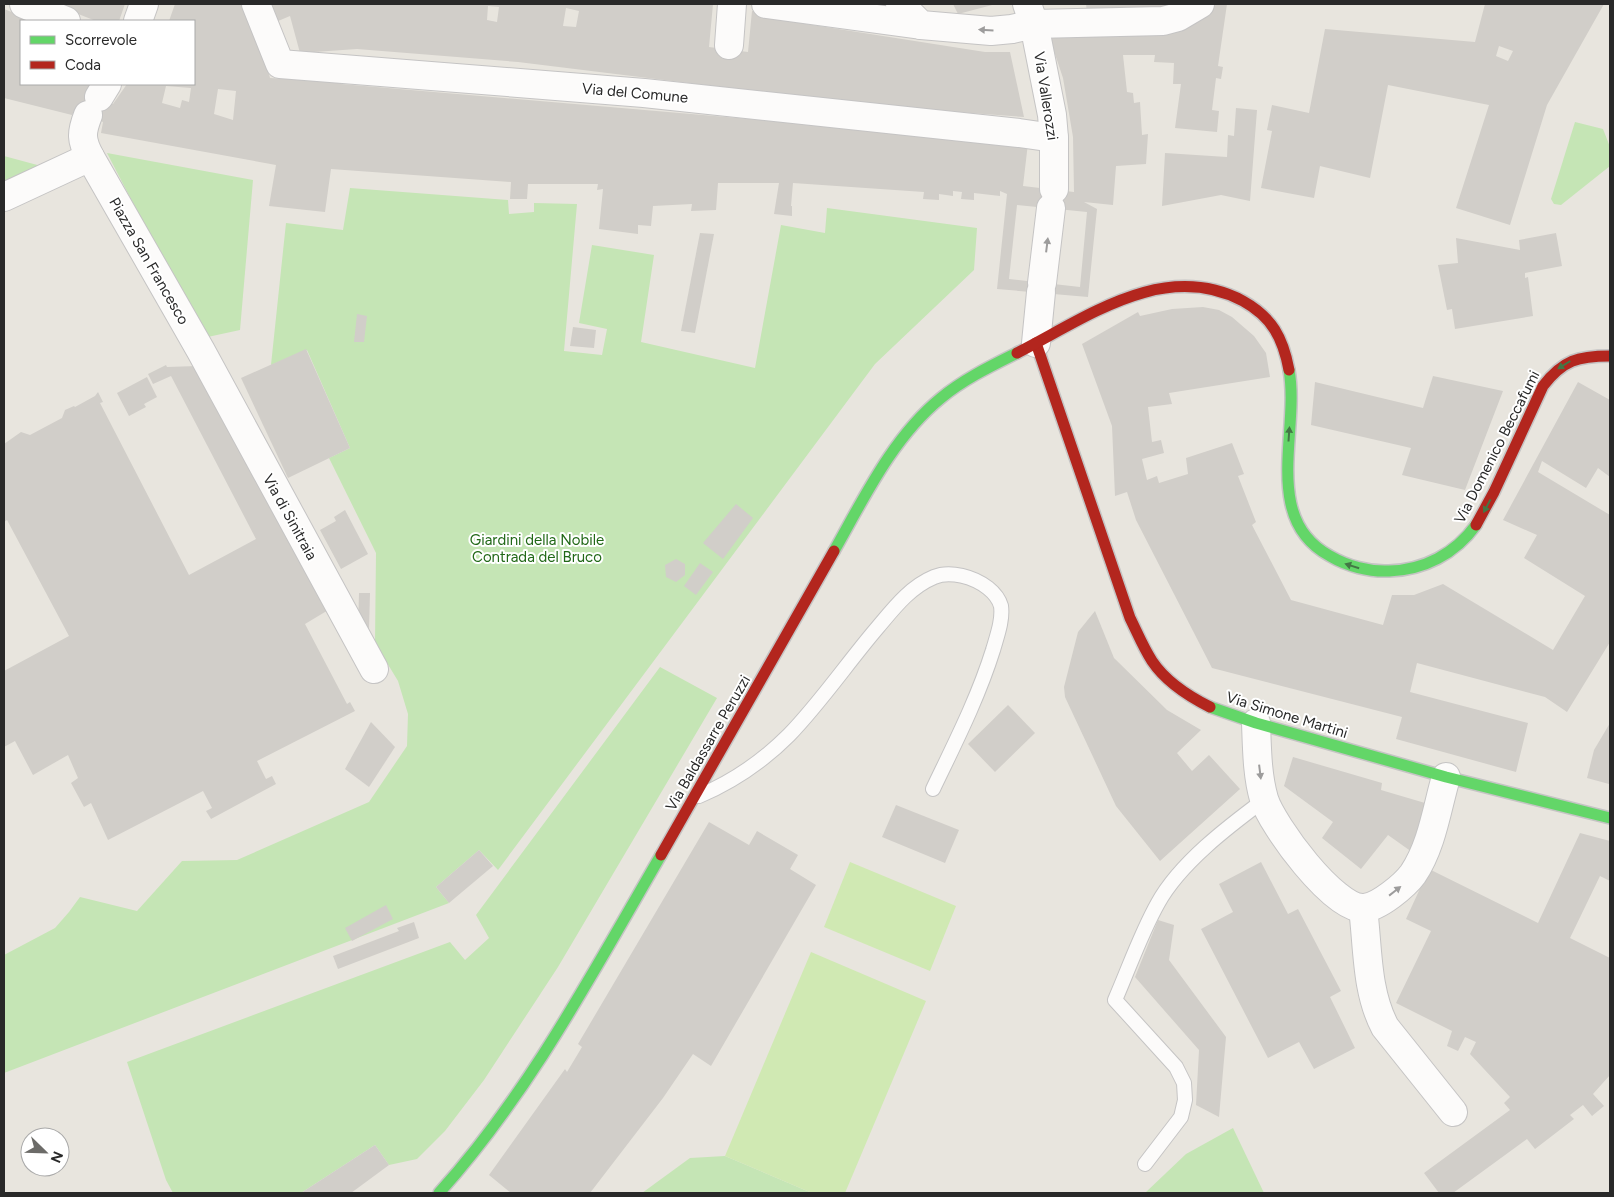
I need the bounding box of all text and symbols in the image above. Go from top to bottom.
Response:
legend [20,20,195,85]
one-way arrow [978,25,994,33]
text: Scorrevole [65,31,137,49]
street label: Via Vallerozzi [1030,50,1062,142]
text: Coda [65,56,101,74]
street label: Via del Comune [581,79,689,107]
street label: Piazza San Francesco [105,194,193,328]
one-way arrow [1043,237,1051,253]
one-way arrow [1557,360,1570,369]
street label: Via Domenico Beccafumi [1451,368,1543,526]
one-way arrow [1286,426,1294,442]
street label: Via di Sinitraia [259,471,321,563]
one-way arrow [1482,499,1491,512]
park label: Giardini della Nobile Contrada del Bruco [470,531,604,566]
one-way arrow [1344,562,1359,570]
street label: Via Baldassarre Peruzzi [662,672,754,814]
street label: Via Simone Martini [1224,688,1350,742]
one-way arrow [1256,764,1264,780]
one-way arrow [1388,886,1401,897]
north arrow [20,1127,70,1177]
text: N [47,1149,66,1165]

